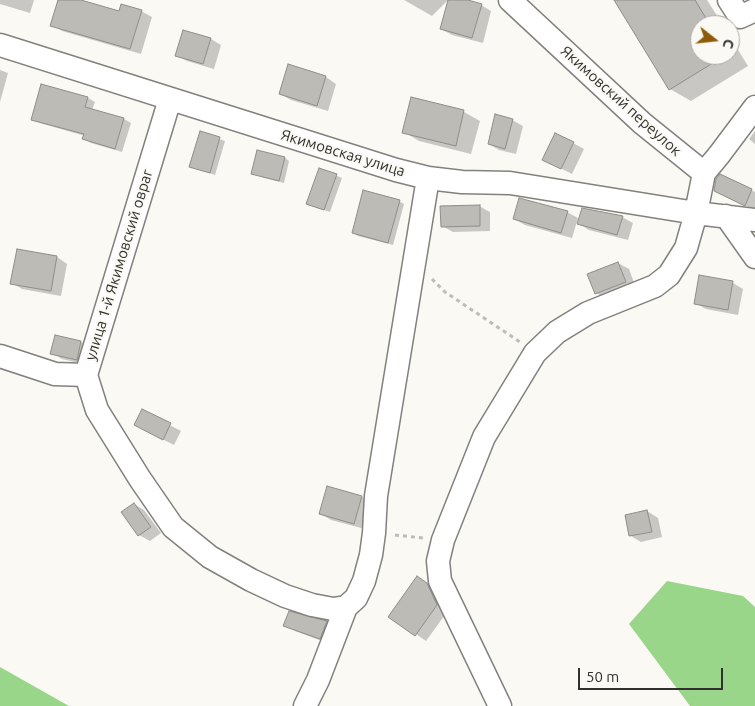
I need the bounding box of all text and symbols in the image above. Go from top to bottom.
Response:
north arrow [690,15,740,65]
text: С [720,37,737,50]
street label: Якимовский переулок [557,42,685,160]
street label: Якимовская улица [279,126,407,180]
street label: улица 1-й Якимовский овраг [81,167,157,363]
scale bar [580,658,725,690]
text: 50 m [586,668,619,685]

